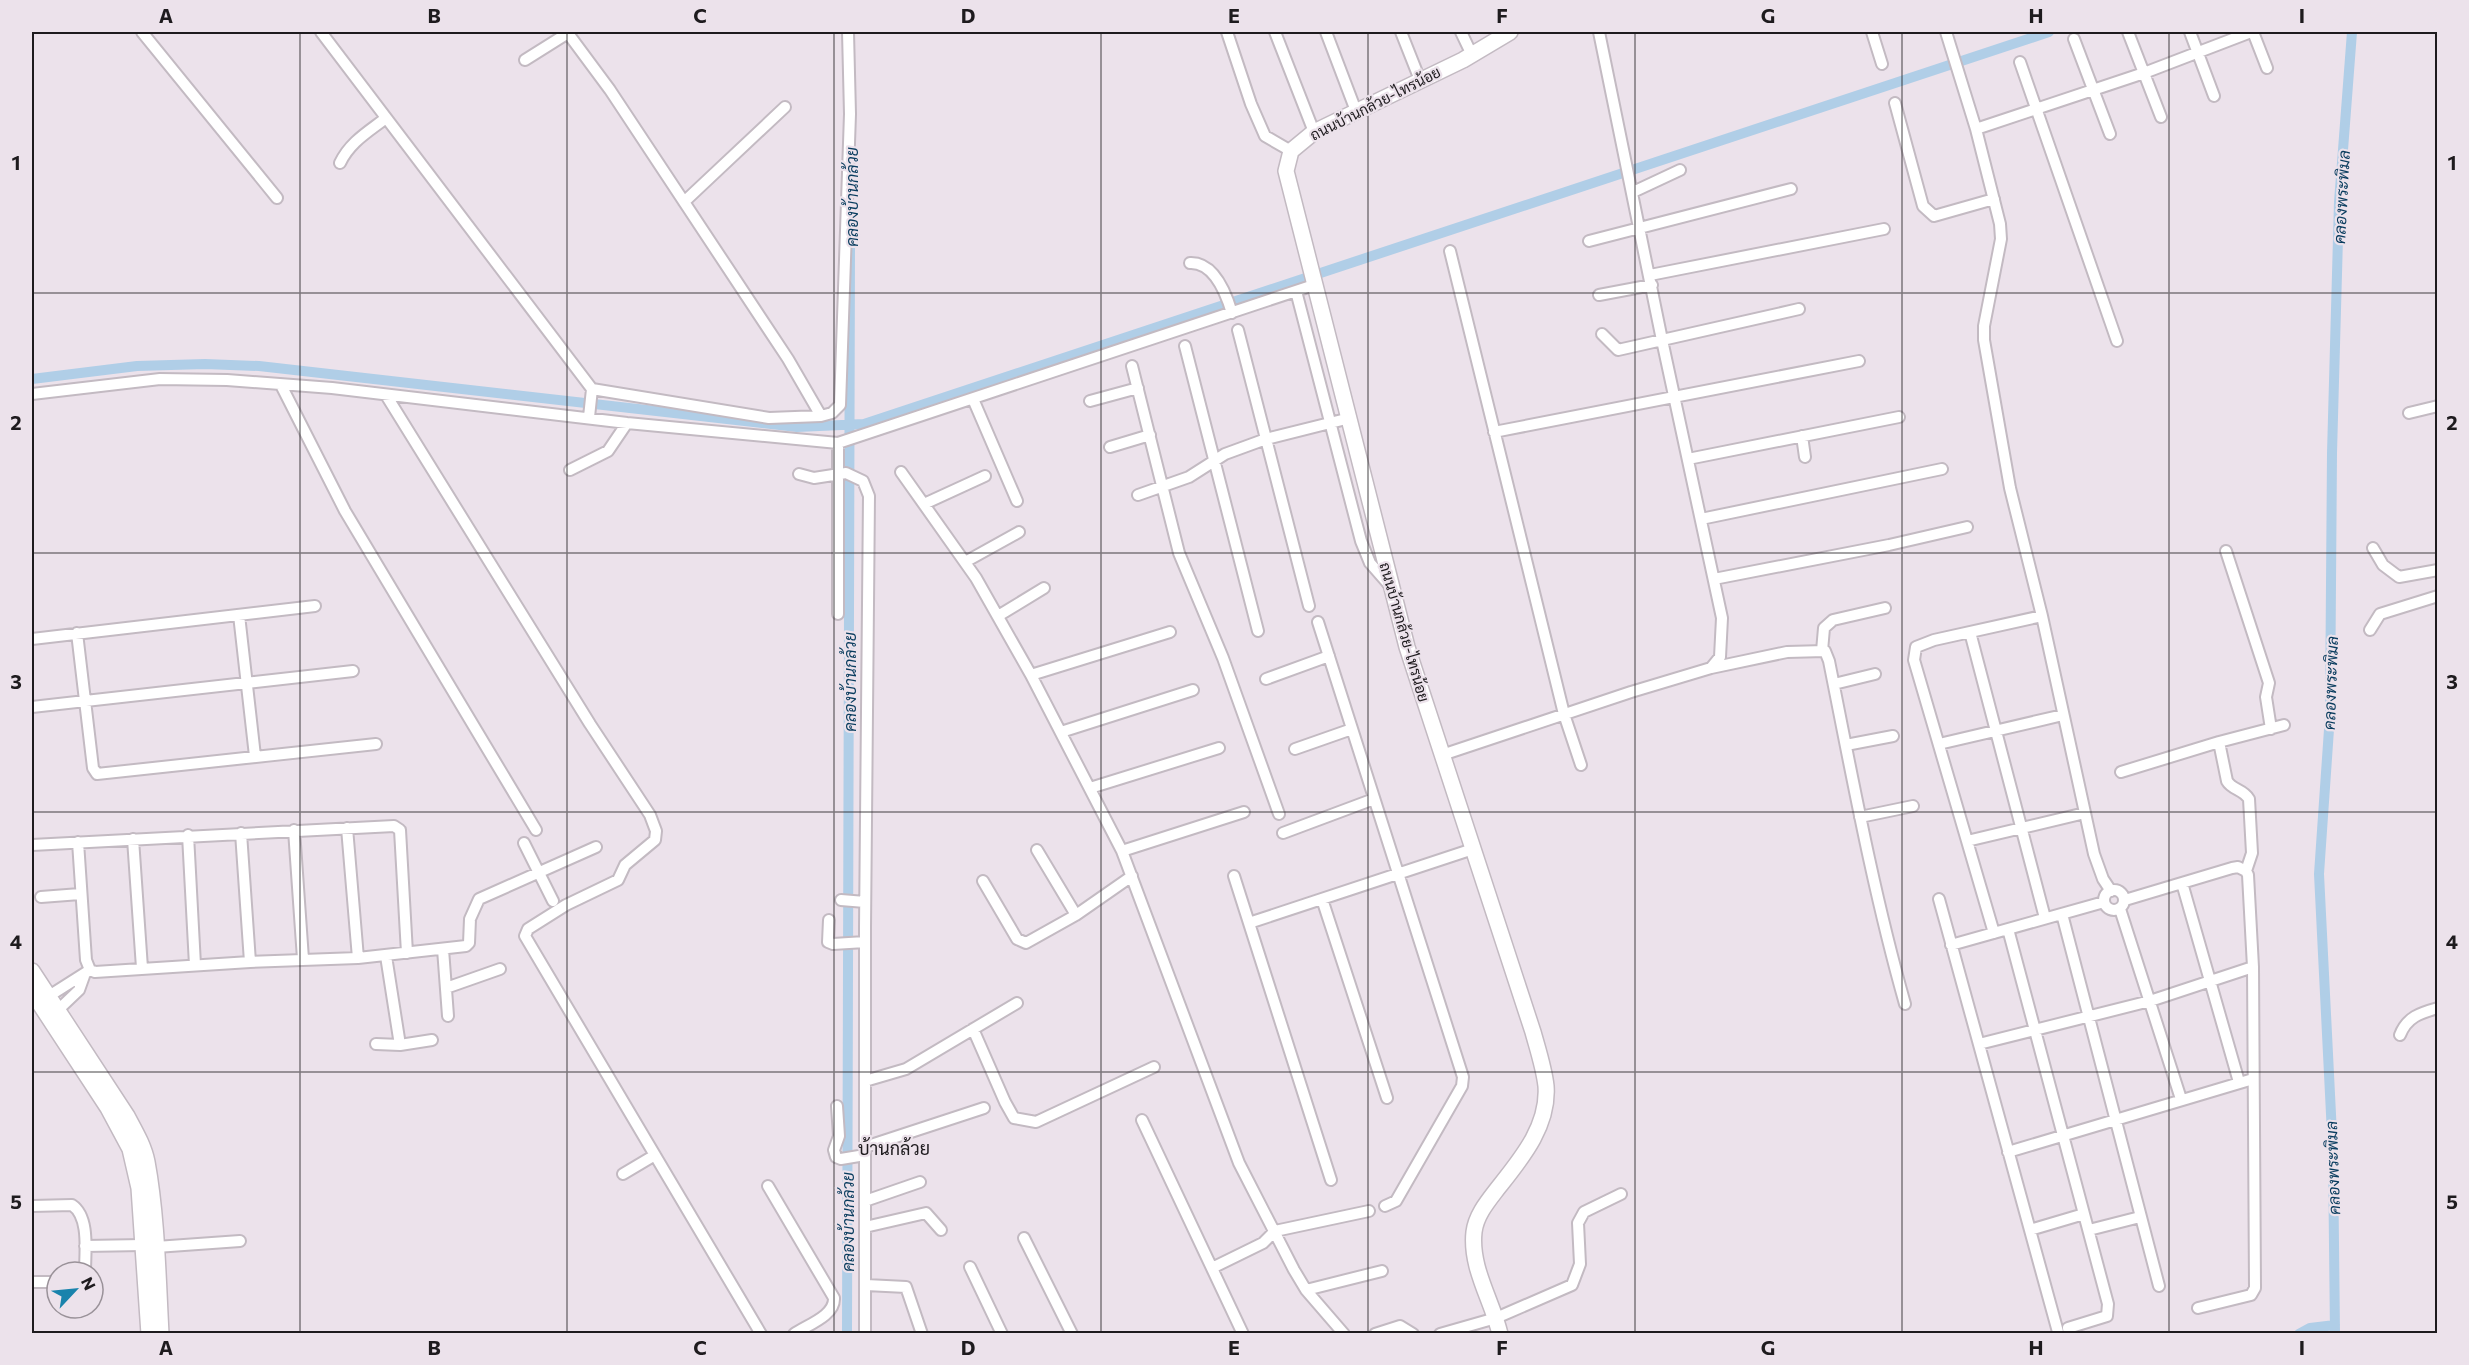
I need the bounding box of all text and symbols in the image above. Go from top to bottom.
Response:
text: A [159,3,173,27]
text: B [427,3,441,27]
text: C [693,3,707,27]
text: D [961,3,975,27]
text: E [1228,3,1240,27]
text: F [1496,3,1508,27]
text: G [1761,3,1775,27]
text: H [2029,3,2044,27]
text: I [2299,3,2305,27]
street label: ถนนบ้านกล้วย-ไทรน้อย [1307,62,1443,144]
water label: คลองบ้านกล้วย [841,147,861,247]
text: 1 [11,150,21,174]
water label: คลองพระพิมล [2329,150,2353,244]
text: 1 [2447,150,2457,174]
text: 2 [10,410,22,434]
text: 2 [2446,410,2458,434]
street label: ถนนบ้านกล้วย-ไทรน้อย [1376,560,1434,704]
water label: คลองบ้านกล้วย [839,632,859,732]
water label: คลองพระพิมล [2319,636,2341,730]
text: 3 [10,669,22,693]
text: 3 [2446,669,2458,693]
text: 4 [10,929,22,953]
text: 4 [2446,929,2458,953]
water label: คลองพระพิมล [2321,1121,2343,1215]
district label: บ้านกล้วย [858,1137,930,1159]
water label: คลองบ้านกล้วย [837,1172,857,1272]
text: 5 [10,1189,22,1213]
text: 5 [2446,1189,2458,1213]
north arrow [45,1260,105,1320]
text: N [78,1274,100,1293]
text: A [159,1335,173,1359]
text: B [427,1335,441,1359]
text: C [693,1335,707,1359]
text: D [961,1335,975,1359]
text: E [1228,1335,1240,1359]
text: F [1496,1335,1508,1359]
text: G [1761,1335,1775,1359]
text: H [2029,1335,2044,1359]
text: I [2299,1335,2305,1359]

